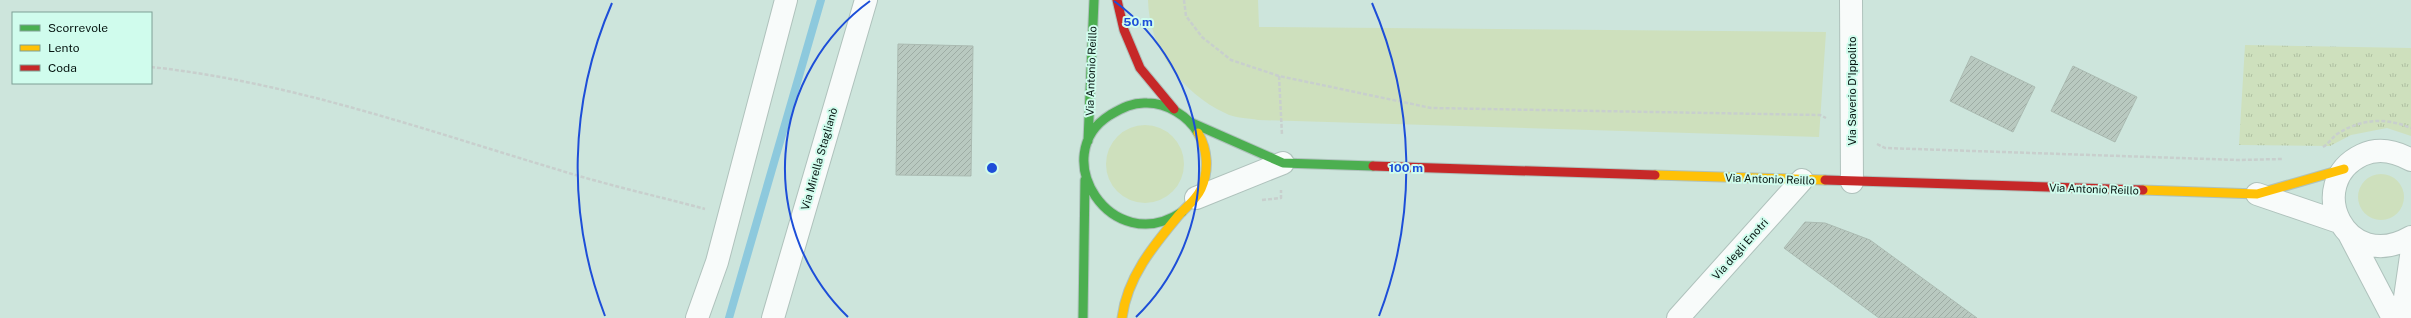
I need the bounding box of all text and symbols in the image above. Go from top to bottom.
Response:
legend [12,12,152,84]
text: 50 m [1123,15,1153,29]
text: Scorrevole [48,21,108,35]
street label: Via Antonio Reillo [1083,26,1099,116]
street label: Via Saverio D'Ippolito [1846,37,1858,145]
text: Lento [48,41,80,55]
text: Coda [48,61,77,75]
street label: Via Mirella Staglianò [799,106,839,212]
centre of rings [985,161,999,175]
text: 100 m [1389,161,1423,175]
street label: Via Antonio Reillo [1725,171,1815,187]
street label: Via Antonio Reillo [2049,181,2139,197]
street label: Via degli Enotri [1710,216,1770,282]

